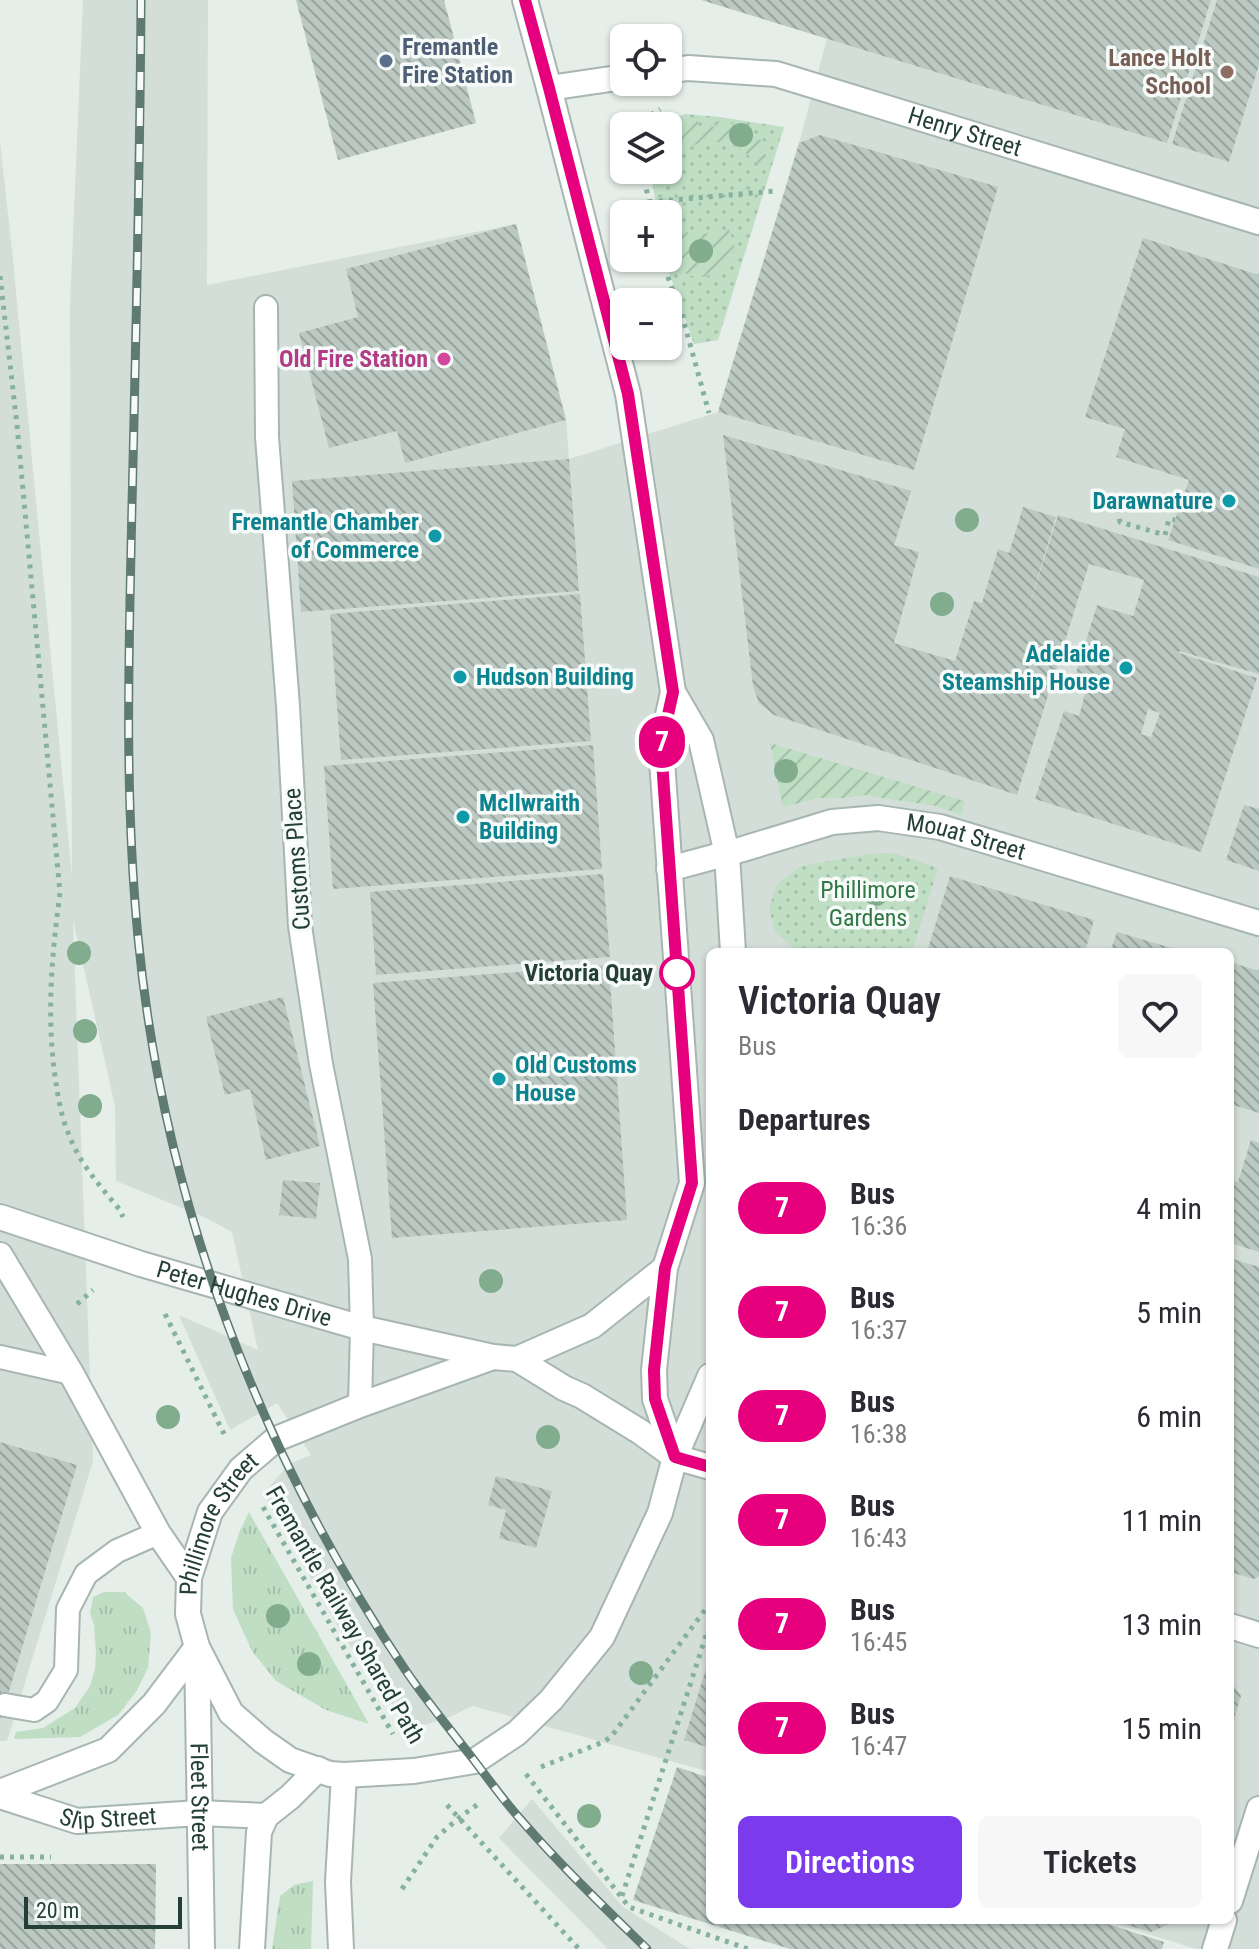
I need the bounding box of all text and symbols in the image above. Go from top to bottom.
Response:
map controls [610,24,682,360]
button: locate [610,24,682,96]
place label: Fremantle Fire Station [402,33,513,89]
place label: Lance Holt School [1108,44,1211,100]
marker: Fremantle Fire Station [377,52,395,70]
marker: Lance Holt School [1218,63,1236,81]
street label: Henry Street [905,101,1025,162]
button: layers [610,112,682,184]
button: + [610,200,682,272]
button: − [610,288,682,360]
place label: Old Fire Station [279,345,428,373]
marker: Old Fire Station [435,350,453,368]
place label: Darawnature [1093,487,1213,515]
marker: Darawnature [1220,492,1238,510]
place label: Fremantle Chamber of Commerce [231,508,419,564]
marker: Fremantle Chamber of Commerce [426,527,444,545]
place label: Adelaide Steamship House [942,640,1110,696]
marker: Adelaide Steamship House [1117,659,1135,677]
place label: Hudson Building [476,663,634,691]
marker: Hudson Building [451,668,469,686]
line badge: 7 [636,716,688,768]
text: 7 [655,725,669,758]
street label: Customs Place [278,787,316,931]
place label: McIlwraith Building [479,789,580,845]
marker: McIlwraith Building [454,808,472,826]
street label: Mouat Street [905,808,1029,866]
park label: Phillimore Gardens [820,876,916,932]
marker: Victoria Quay [660,956,694,990]
place label: Victoria Quay [524,959,653,987]
button: heart [1118,974,1202,1058]
text: Victoria Quay [738,979,941,1023]
text: Bus [738,1031,777,1061]
place label: Old Customs House [515,1051,637,1107]
marker: Old Customs House [490,1070,508,1088]
text: Departures [738,1102,871,1137]
text: Bus [850,1176,895,1211]
text: 7 [775,1191,789,1224]
text: 4 min [1136,1191,1202,1226]
text: 16:36 [850,1211,907,1241]
street label: Peter Hughes Drive [153,1255,335,1333]
text: Bus [850,1280,895,1315]
text: 7 [775,1295,789,1328]
text: 5 min [1136,1295,1202,1330]
text: 16:37 [850,1315,907,1345]
text: Bus [850,1384,895,1419]
text: 7 [775,1399,789,1432]
text: 6 min [1136,1399,1202,1434]
text: 16:38 [850,1419,907,1449]
street label: Phillimore Street [175,1447,264,1595]
street label: Fremantle Railway Shared Path [260,1481,430,1749]
text: Bus [850,1488,895,1523]
text: 7 [775,1503,789,1536]
text: 11 min [1121,1503,1202,1538]
text: 16:43 [850,1523,907,1553]
text: Bus [850,1592,895,1627]
text: 7 [775,1607,789,1640]
text: 13 min [1121,1607,1202,1642]
text: 16:45 [850,1627,907,1657]
text: Bus [850,1696,895,1731]
text: 7 [775,1711,789,1744]
text: 15 min [1121,1711,1202,1746]
text: 16:47 [850,1731,907,1761]
street label: Fleet Street [185,1743,214,1851]
street label: Slip Street [56,1802,157,1835]
button: Directions [738,1816,962,1908]
button: Tickets [978,1816,1202,1908]
scale bar [24,1893,182,1929]
text: 20 m [36,1898,79,1923]

